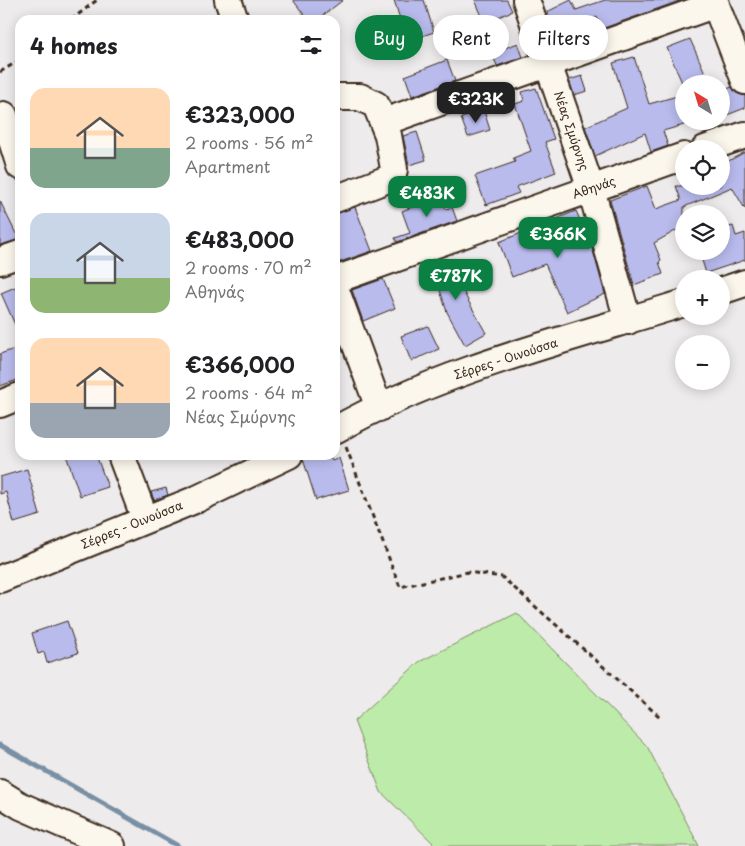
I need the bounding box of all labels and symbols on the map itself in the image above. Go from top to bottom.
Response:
north arrow [675,75,730,130]
pin: €323K [441,82,511,124]
street label: Νέας Σμύρνης [550,88,594,173]
street label: Αθηνάς [570,171,618,203]
pin: €483K [392,176,462,218]
pin: €366K [523,216,593,259]
pin: €787K [421,258,491,301]
street label: Σέρρες - Οινούσσα [451,333,560,383]
street label: Σέρρες - Οινούσσα [78,495,185,553]

